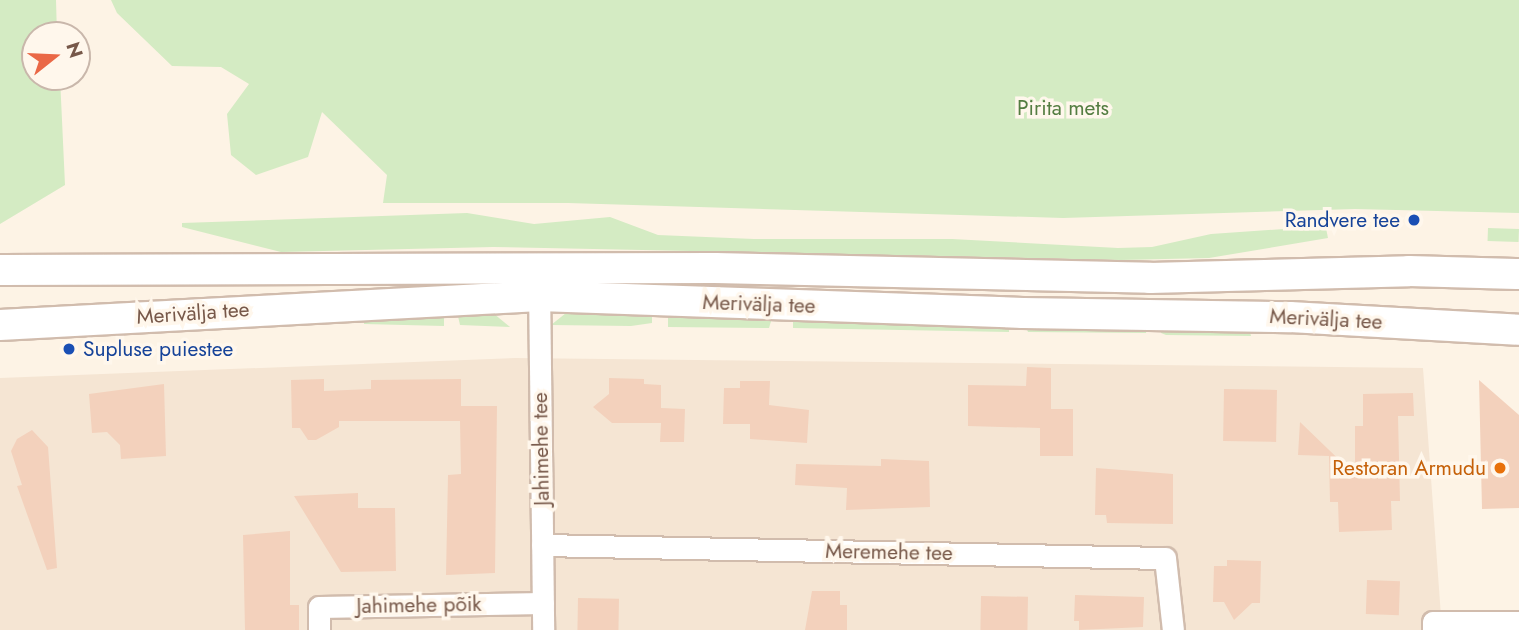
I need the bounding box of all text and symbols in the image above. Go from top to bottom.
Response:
north arrow [21,21,91,91]
text: N [59,39,90,61]
park label: Pirita mets [1017,95,1109,121]
place label: Randvere tee [1285,207,1400,233]
marker: Randvere tee [1406,212,1422,228]
street label: Merivälja tee [702,289,816,319]
street label: Merivälja tee [136,296,250,330]
street label: Merivälja tee [1269,303,1383,335]
place label: Supluse puiestee [83,336,233,362]
marker: Supluse puiestee [61,341,77,357]
street label: Jahimehe tee [527,392,555,506]
place label: Restoran Armudu [1332,455,1486,481]
marker: Restoran Armudu [1492,460,1508,476]
street label: Meremehe tee [825,538,953,566]
street label: Jahimehe põik [356,591,482,619]

